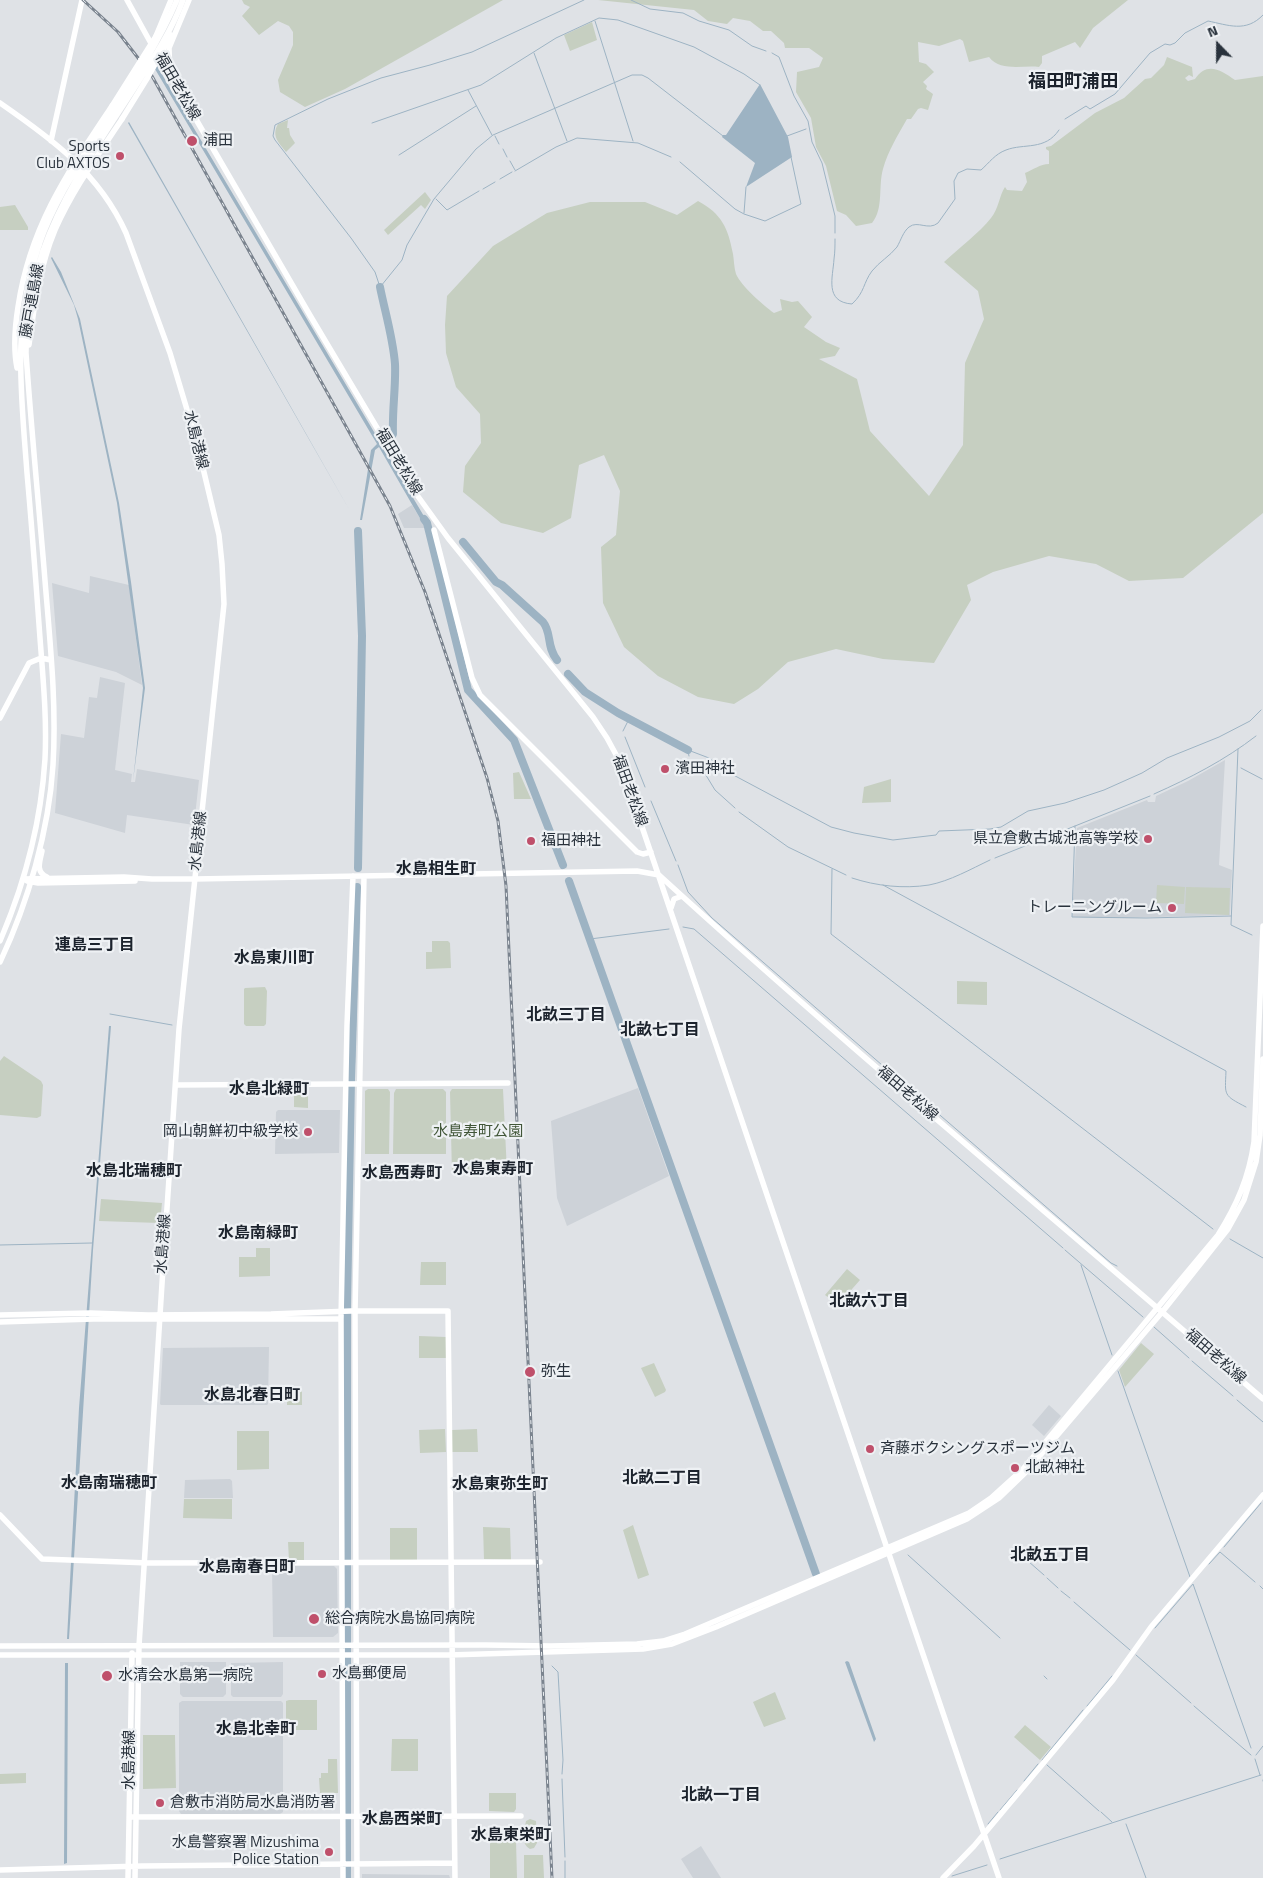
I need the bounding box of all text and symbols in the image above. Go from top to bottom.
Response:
text: N [1204,19,1221,42]
north arrow [1193,20,1243,70]
street label: 福田老松線 [150,50,204,124]
district label: 福田町浦田 [1028,72,1118,94]
place label: 浦田 [203,132,233,150]
marker: 浦田 [185,134,199,148]
place label: Sports Club AXTOS [36,138,110,173]
marker: Sports Club AXTOS [114,150,126,162]
street label: 藤戸連島線 [18,263,48,339]
street label: 水島港線 [179,409,211,471]
street label: 福田老松線 [371,425,425,499]
street label: 福田老松線 [608,753,650,829]
place label: 濱田神社 [675,760,735,778]
marker: 濱田神社 [659,763,671,775]
street label: 水島港線 [187,810,211,872]
place label: 県立倉敷古城池高等学校 [973,830,1138,848]
place label: 福田神社 [541,832,601,850]
marker: 県立倉敷古城池高等学校 [1142,833,1154,845]
marker: 福田神社 [525,835,537,847]
district label: 水島相生町 [396,860,476,880]
place label: トレーニングルーム [1027,899,1162,917]
marker: トレーニングルーム [1166,902,1178,914]
district label: 連島三丁目 [55,936,135,956]
district label: 水島東川町 [234,949,314,969]
district label: 北畝三丁目 [526,1006,606,1026]
district label: 北畝七丁目 [620,1021,700,1041]
street label: 福田老松線 [873,1063,941,1125]
district label: 水島北緑町 [229,1080,309,1100]
place label: 岡山朝鮮初中級学校 [163,1123,298,1141]
park label: 水島寿町公園 [433,1123,523,1141]
marker: 岡山朝鮮初中級学校 [302,1126,314,1138]
district label: 水島東寿町 [453,1160,533,1180]
district label: 水島北瑞穂町 [86,1162,182,1182]
district label: 水島西寿町 [362,1164,442,1184]
street label: 水島港線 [153,1213,175,1275]
district label: 水島南緑町 [218,1224,298,1244]
district label: 北畝六丁目 [829,1292,909,1312]
street label: 福田老松線 [1181,1326,1249,1388]
place label: 弥生 [541,1363,571,1381]
marker: 弥生 [523,1365,537,1379]
district label: 水島北春日町 [204,1386,300,1406]
place label: 斉藤ボクシングスポーツジム [880,1440,1075,1458]
marker: 斉藤ボクシングスポーツジム [864,1443,876,1455]
place label: 北畝神社 [1025,1459,1085,1477]
marker: 北畝神社 [1009,1462,1021,1474]
district label: 北畝二丁目 [622,1469,702,1489]
district label: 水島南瑞穂町 [61,1474,157,1494]
district label: 水島東弥生町 [452,1475,548,1495]
district label: 北畝五丁目 [1010,1546,1090,1566]
district label: 水島南春日町 [199,1558,295,1578]
place label: 総合病院水島協同病院 [325,1610,475,1628]
marker: 総合病院水島協同病院 [307,1612,321,1626]
place label: 水島郵便局 [332,1665,407,1683]
place label: 水清会水島第一病院 [118,1667,253,1685]
marker: 水島郵便局 [316,1668,328,1680]
marker: 水清会水島第一病院 [100,1669,114,1683]
district label: 水島北幸町 [216,1720,296,1740]
street label: 水島港線 [121,1730,139,1790]
district label: 北畝一丁目 [681,1786,761,1806]
place label: 倉敷市消防局水島消防署 [170,1794,335,1812]
marker: 倉敷市消防局水島消防署 [154,1797,166,1809]
district label: 水島西栄町 [362,1810,442,1830]
district label: 水島東栄町 [471,1826,551,1846]
place label: 水島警察署 Mizushima Police Station [172,1834,319,1869]
marker: 水島警察署 Mizushima Police Station [323,1846,335,1858]

